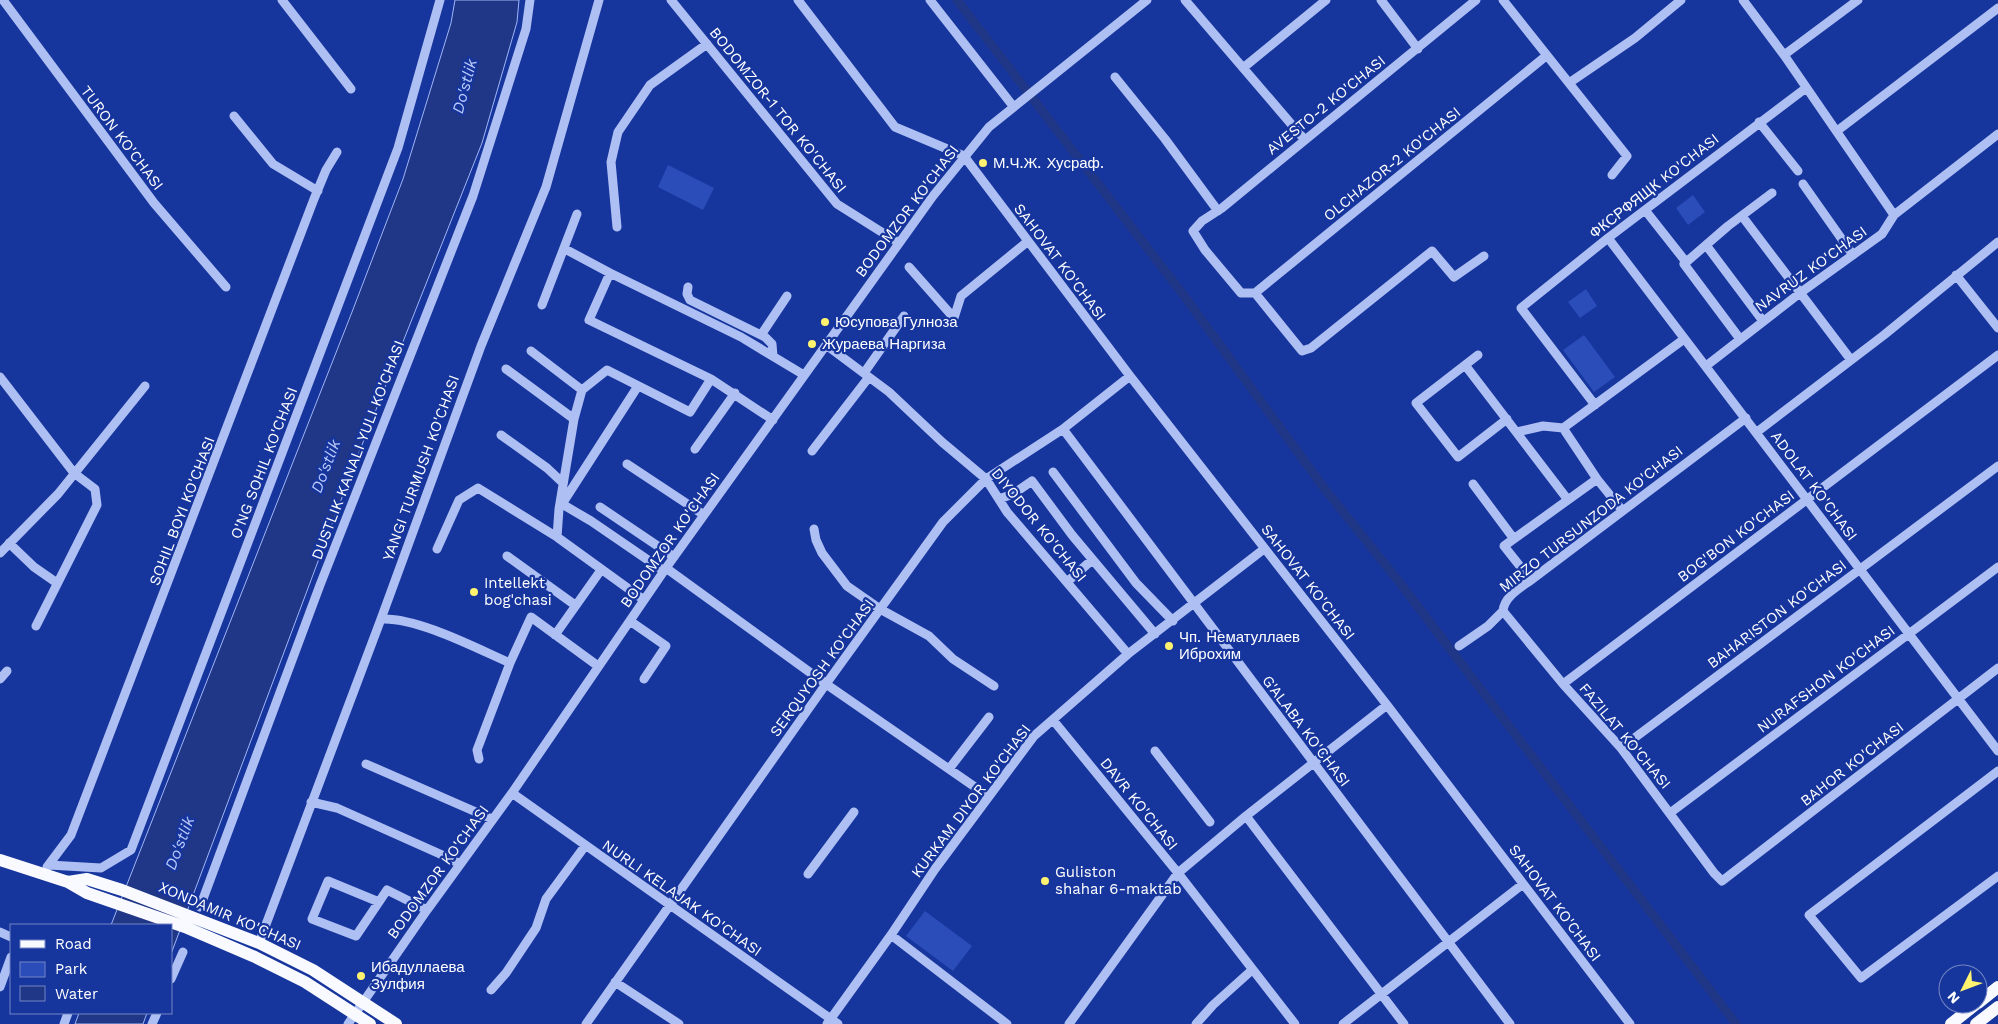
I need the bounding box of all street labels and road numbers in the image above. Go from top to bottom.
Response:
street label: BODOMZOR-1 TOR KO'CHASI [706,24,850,196]
street label: AVESTO-2 KO'CHASI [1263,52,1389,158]
street label: TURON KO'CHASI [77,82,167,194]
street label: OLCHAZOR-2 KO'CHASI [1320,103,1464,225]
street label: ФКСРФЯЩК KO'CHASI [1586,130,1722,242]
street label: BODOMZOR KO'CHASI [851,141,963,281]
street label: SAHOVAT KO'CHASI [1010,200,1110,324]
street label: NAVRUZ KO'CHASI [1751,222,1871,316]
street label: DUSTLIK KANALI YULI KO'CHASI [308,338,408,562]
street label: YANGI TURMUSH KO'CHASI [379,373,463,563]
street label: O'NG SOHIL KO'CHASI [227,385,301,541]
street label: ADOLAT KO'CHASI [1767,428,1861,544]
street label: SOHIL BOYI KO'CHASI [145,434,219,588]
street label: MIRZO TURSUNZODA KO'CHASI [1496,442,1686,596]
street label: DIYODOR KO'CHASI [988,464,1090,586]
street label: BODOMZOR KO'CHASI [617,469,723,611]
street label: BOG'BON KO'CHASI [1674,486,1798,586]
street label: SAHOVAT KO'CHASI [1257,521,1359,643]
street label: BAHARISTON KO'CHASI [1704,556,1850,672]
street label: SERQUYOSH KO'CHASI [766,596,878,740]
street label: NURAFSHON KO'CHASI [1754,621,1898,737]
street label: G'ALABA KO'CHASI [1258,672,1354,790]
street label: FAZILAT KO'CHASI [1576,679,1674,793]
street label: BAHOR KO'CHASI [1797,718,1907,810]
street label: KURKAM DIYOR KO'CHASI [907,721,1035,881]
street label: DAVR KO'CHASI [1096,754,1182,854]
street label: BODOMZOR KO'CHASI [383,802,493,942]
street label: NURLI KELAJAK KO'CHASI [599,836,765,960]
street label: SAHOVAT KO'CHASI [1505,841,1605,965]
street label: XONDAMIR KO'CHASI [156,878,304,954]

